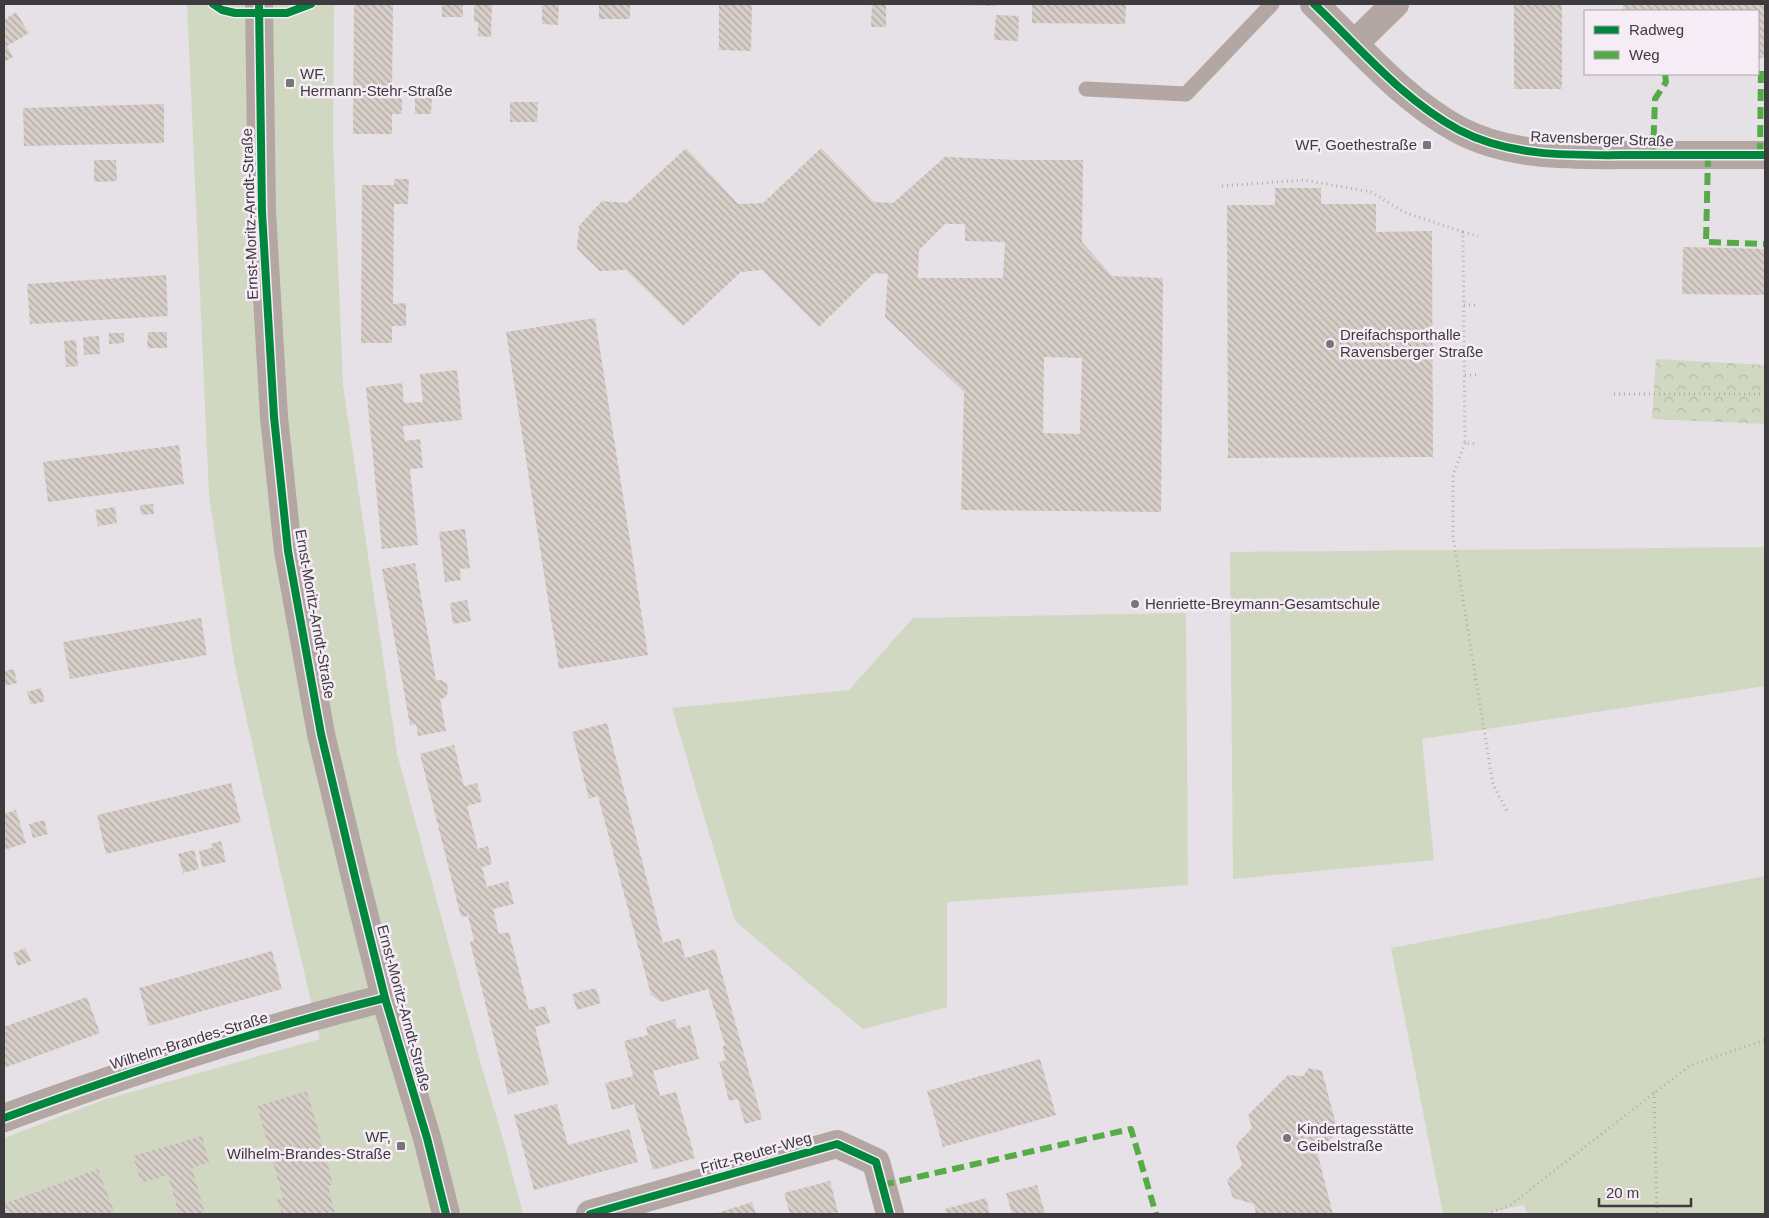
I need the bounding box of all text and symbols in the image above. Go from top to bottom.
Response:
legend [1584,10,1759,75]
text: Radweg [1629,21,1684,38]
text: Weg [1629,46,1660,63]
place label: WF, Hermann-Stehr-Straße [300,65,453,99]
marker: WF, Hermann-Stehr-Straße [284,77,296,89]
street label: Ernst-Moritz-Arndt-Straße [238,128,261,300]
street label: Ravensberger Straße [1530,128,1674,149]
place label: WF, Goethestraße [1295,136,1417,153]
marker: WF, Goethestraße [1421,139,1433,151]
place label: Dreifachsporthalle Ravensberger Straße [1340,326,1483,360]
marker: Dreifachsporthalle Ravensberger Straße [1324,338,1336,350]
street label: Ernst-Moritz-Arndt-Straße [292,528,339,700]
place label: Henriette-Breymann-Gesamtschule [1145,595,1380,612]
marker: Henriette-Breymann-Gesamtschule [1129,598,1141,610]
street label: Ernst-Moritz-Arndt-Straße [374,923,435,1093]
street label: Wilhelm-Brandes-Straße [108,1008,270,1073]
place label: Kindertagesstätte Geibelstraße [1297,1120,1414,1154]
place label: WF, Wilhelm-Brandes-Straße [227,1128,391,1162]
street label: Fritz-Reuter-Weg [698,1129,813,1177]
marker: Kindertagesstätte Geibelstraße [1281,1132,1293,1144]
marker: WF, Wilhelm-Brandes-Straße [395,1140,407,1152]
scale bar [1599,1176,1692,1208]
text: 20 m [1606,1184,1639,1201]

